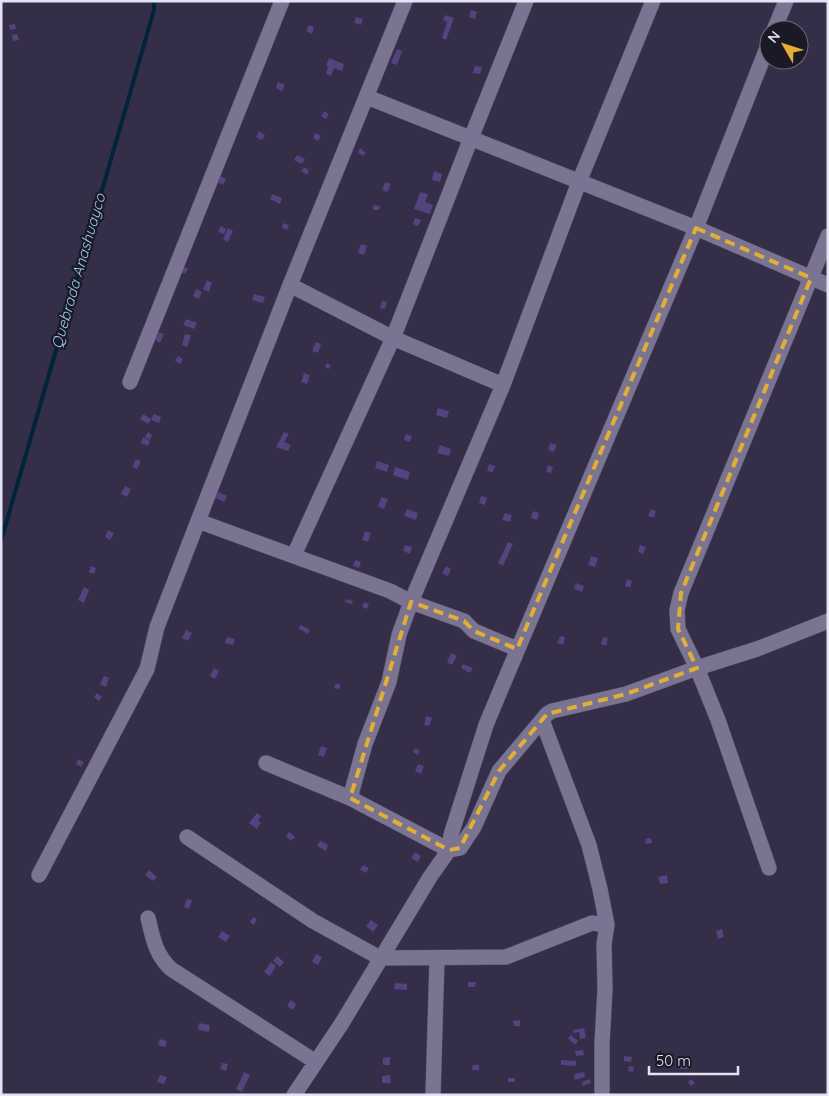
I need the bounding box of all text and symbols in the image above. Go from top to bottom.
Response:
north arrow [759,20,809,70]
text: N [764,27,784,46]
water label: Quebrada Anashuayco [47,190,110,351]
scale bar [649,1044,738,1076]
text: 50 m [656,1051,691,1070]

